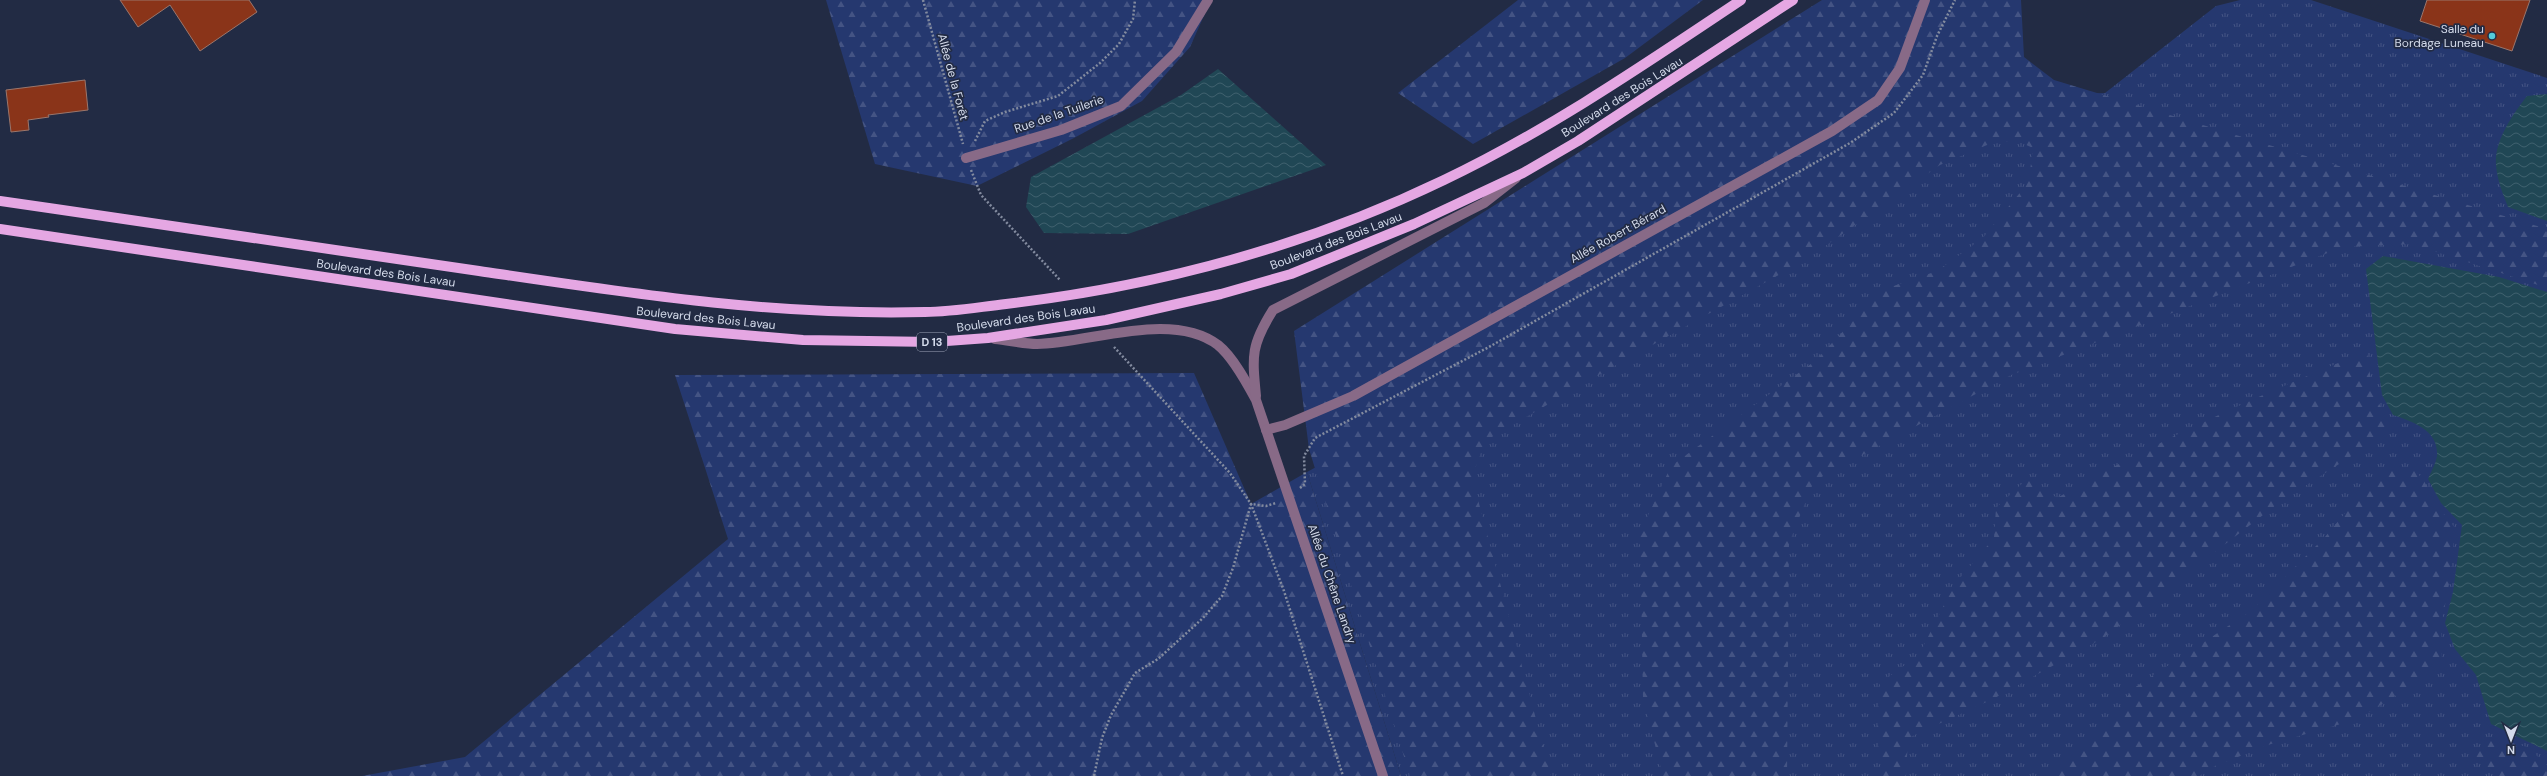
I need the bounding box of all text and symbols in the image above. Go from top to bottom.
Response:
place label: Salle du Bordage Luneau [2395,21,2484,51]
marker: Salle du Bordage Luneau [2487,31,2497,41]
street label: Allée de la Forêt [934,32,972,122]
street label: Boulevard des Bois Lavau [1558,53,1686,141]
street label: Rue de la Tuilerie [1012,91,1106,137]
street label: Allée Robert Bérard [1567,201,1669,267]
street label: Boulevard des Bois Lavau [1268,208,1404,274]
street label: Boulevard des Bois Lavau [316,255,457,291]
street label: Boulevard des Bois Lavau [956,300,1097,336]
street label: Boulevard des Bois Lavau [636,303,777,333]
road number: D 13 [917,333,947,351]
street label: Allée du Chêne Landry [1304,522,1360,646]
north arrow [2491,720,2531,760]
text: N [2507,743,2515,757]

